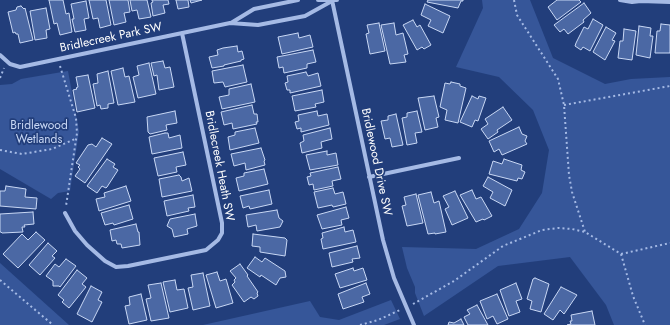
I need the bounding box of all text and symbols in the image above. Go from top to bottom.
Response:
street label: Bridlecreek Park SW [59,20,163,56]
street label: Bridlewood Drive SW [358,107,394,217]
street label: Bridlecreek Heath SW [201,109,237,223]
park label: Bridlewood Wetlands [10,119,68,147]

